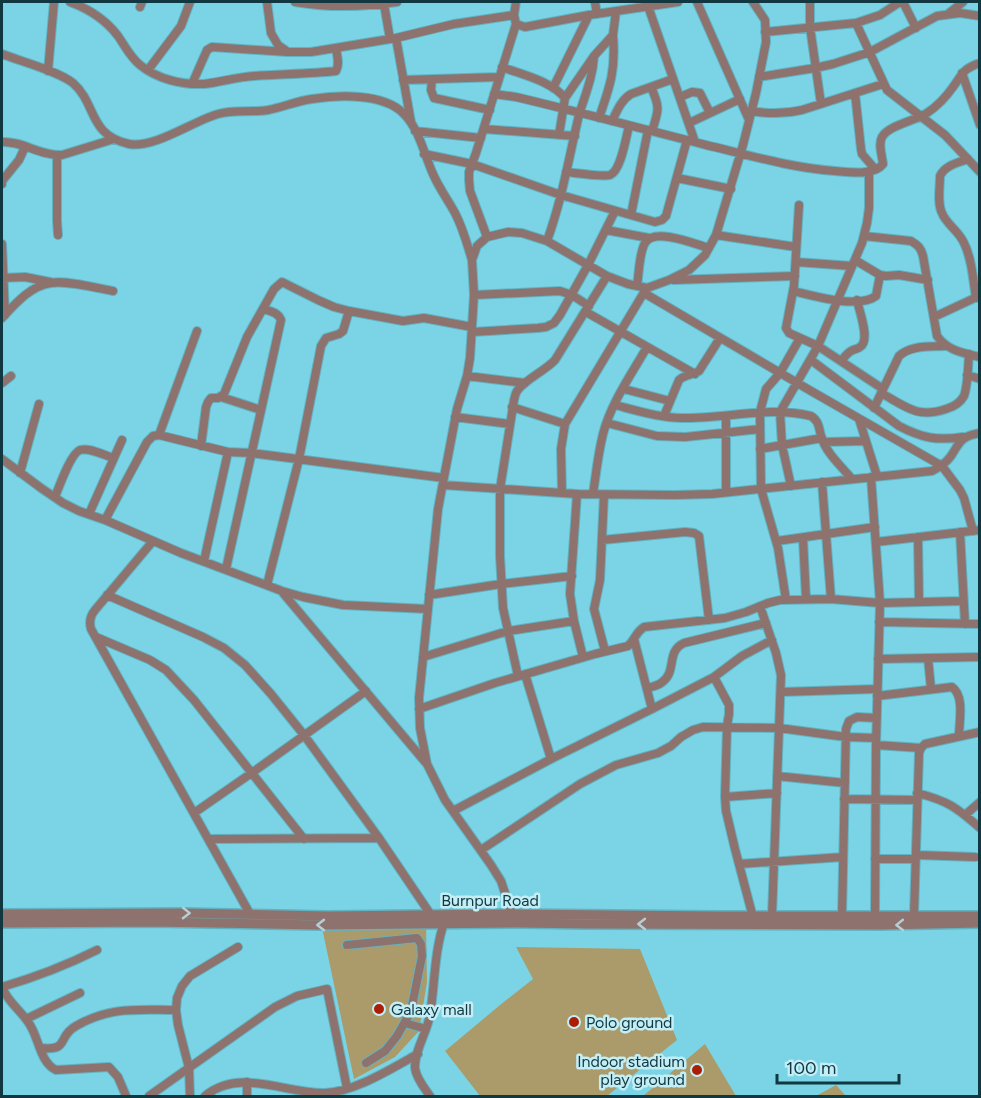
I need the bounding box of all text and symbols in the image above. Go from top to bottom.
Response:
street label: Burnpur Road [441,891,539,910]
one-way arrow [181,907,190,919]
one-way arrow [638,918,647,930]
one-way arrow [317,919,326,931]
one-way arrow [896,919,905,931]
place label: Galaxy mall [391,1000,472,1019]
marker: Galaxy mall [372,1002,386,1016]
place label: Polo ground [586,1013,672,1032]
marker: Polo ground [567,1015,581,1029]
scale bar [777,1047,898,1085]
place label: Indoor stadium play ground [577,1052,685,1089]
text: 100 m [786,1057,836,1079]
marker: Indoor stadium play ground [690,1063,704,1077]

